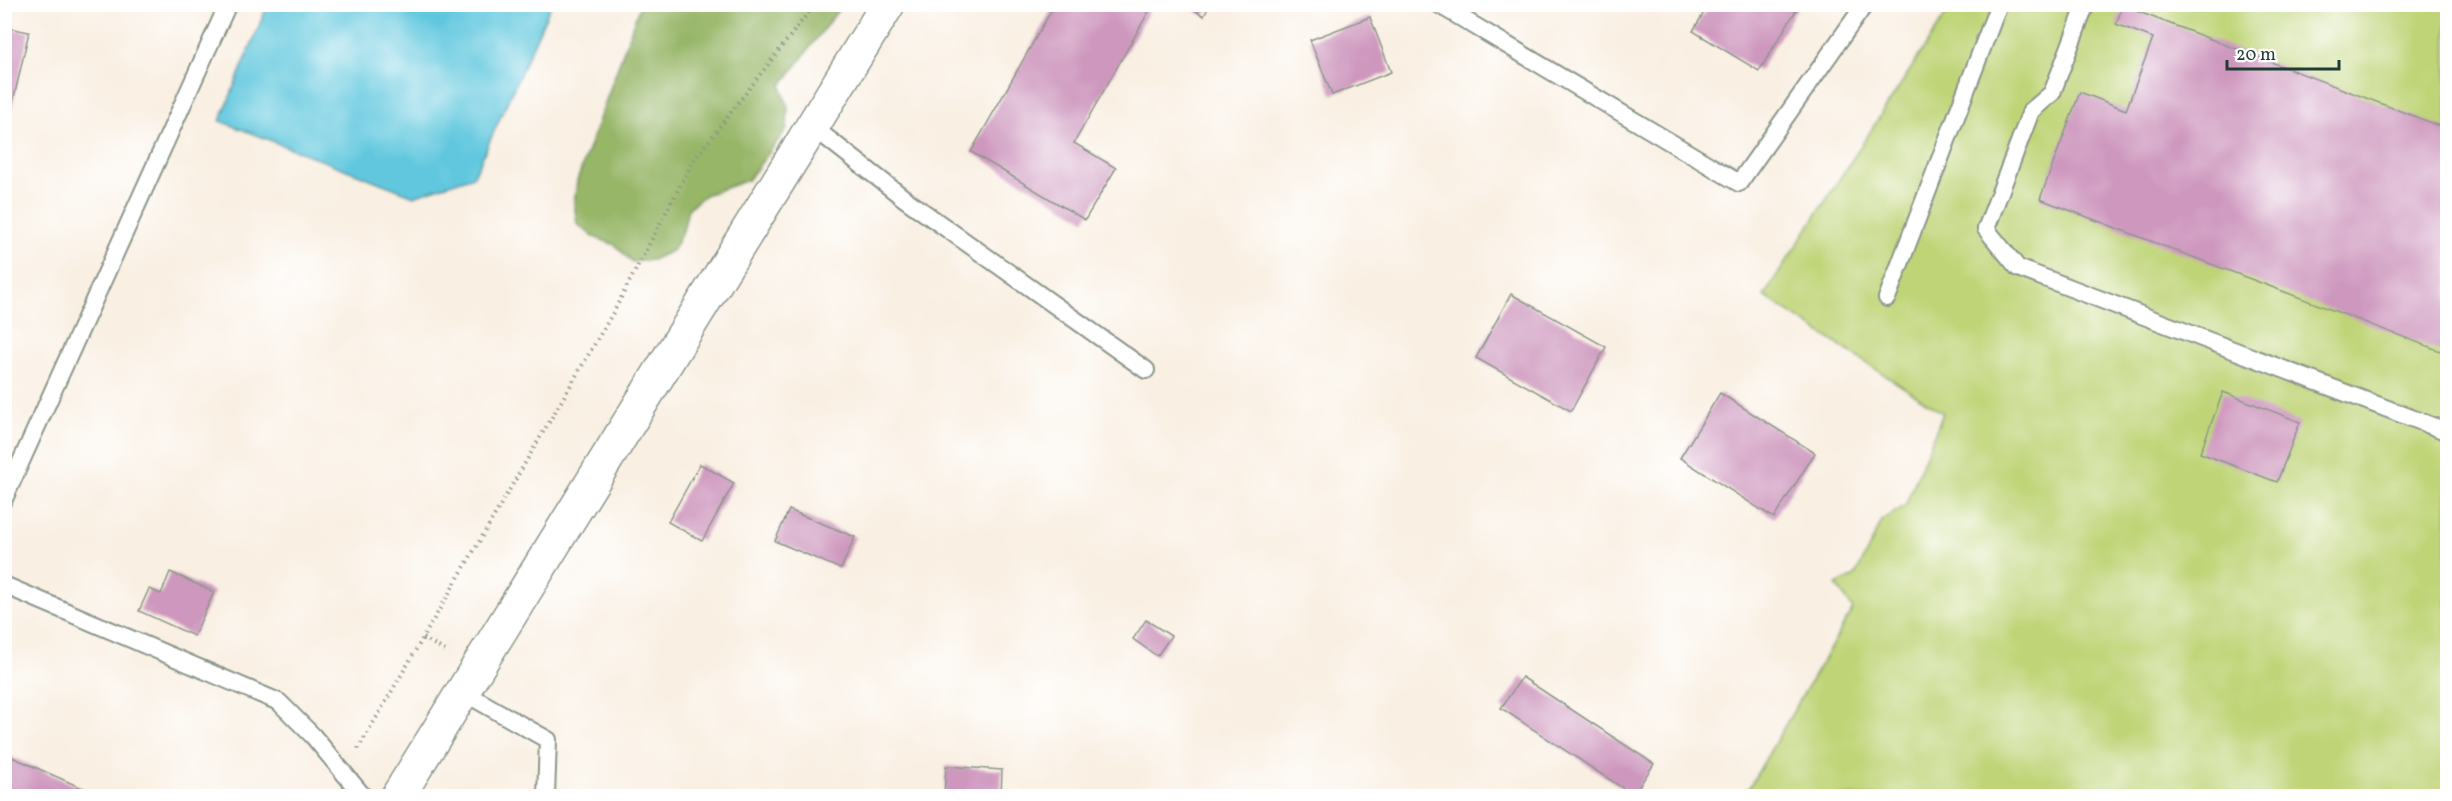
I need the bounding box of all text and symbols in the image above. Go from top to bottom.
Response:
scale bar [2227,33,2340,71]
text: 20 m [2236,43,2276,68]

